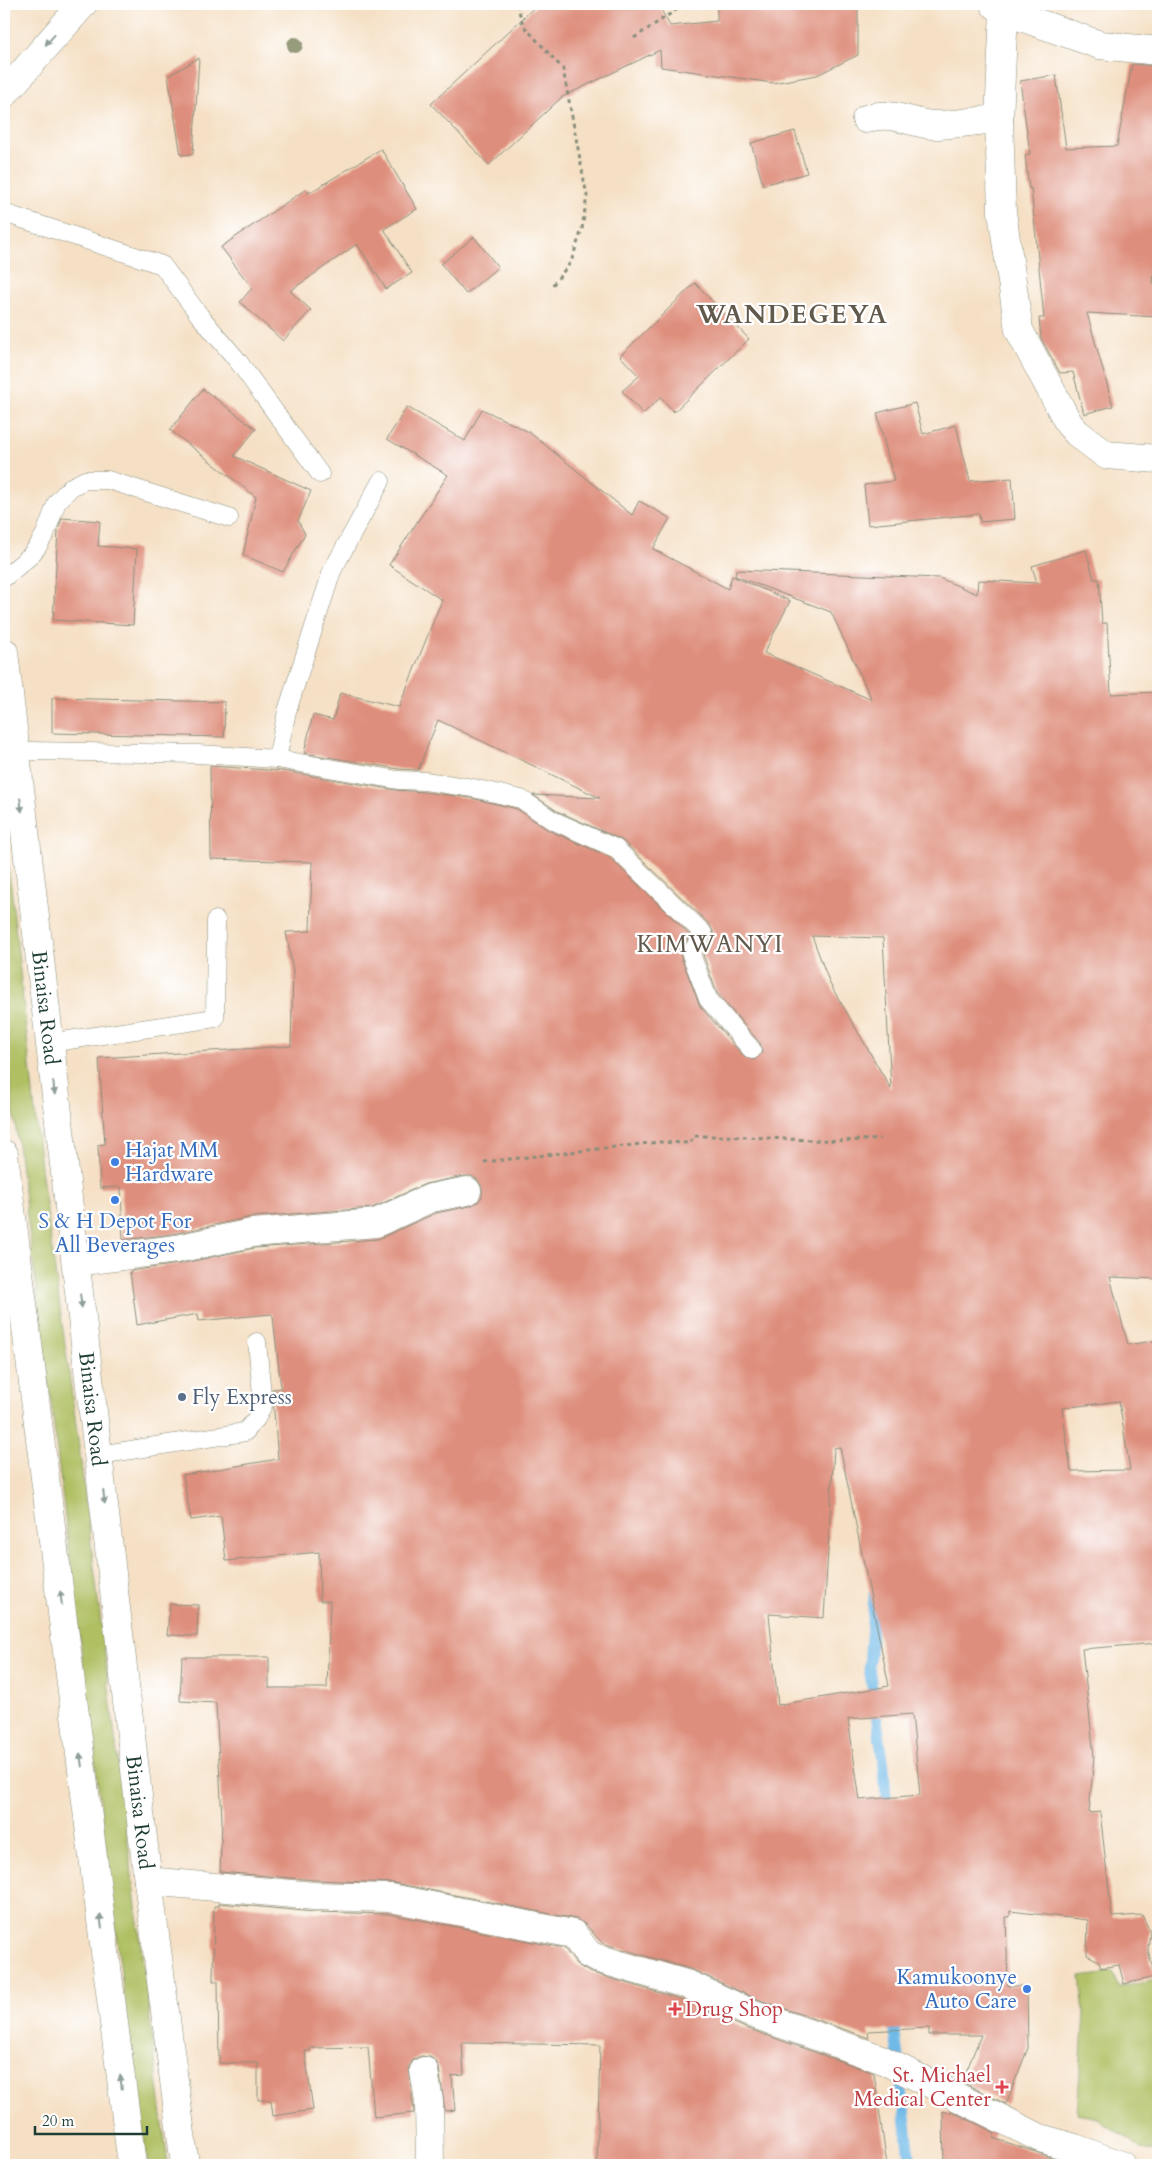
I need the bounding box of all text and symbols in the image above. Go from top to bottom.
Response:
one-way arrow [45,34,56,47]
district label: WANDEGEYA [695,297,888,332]
one-way arrow [17,797,25,813]
district label: KIMWANYI [637,928,783,961]
street label: Binaisa Road [25,949,67,1066]
one-way arrow [51,1080,59,1096]
place label: Hajat MM Hardware [125,1136,219,1189]
marker: Hajat MM Hardware [109,1156,121,1168]
marker: S & H Depot For All Beverages [109,1194,121,1206]
place label: S & H Depot For All Beverages [39,1207,192,1260]
one-way arrow [77,1294,85,1310]
street label: Binaisa Road [72,1350,114,1468]
place label: Fly Express [192,1383,292,1412]
marker: Fly Express [176,1391,188,1403]
one-way arrow [100,1490,108,1506]
one-way arrow [57,1590,65,1606]
one-way arrow [77,1751,85,1767]
street label: Binaisa Road [119,1753,161,1871]
one-way arrow [97,1913,105,1929]
place label: Kamukoonye Auto Care [897,1963,1017,2016]
marker: Kamukoonye Auto Care [1021,1983,1033,1995]
place label: Drug Shop [685,1995,783,2024]
marker: Drug Shop [669,2003,681,2015]
place label: St. Michael Medical Center [854,2061,991,2114]
one-way arrow [117,2074,125,2090]
marker: St. Michael Medical Center [995,2080,1009,2094]
scale bar [35,2104,148,2136]
text: 20 m [42,2111,74,2131]

